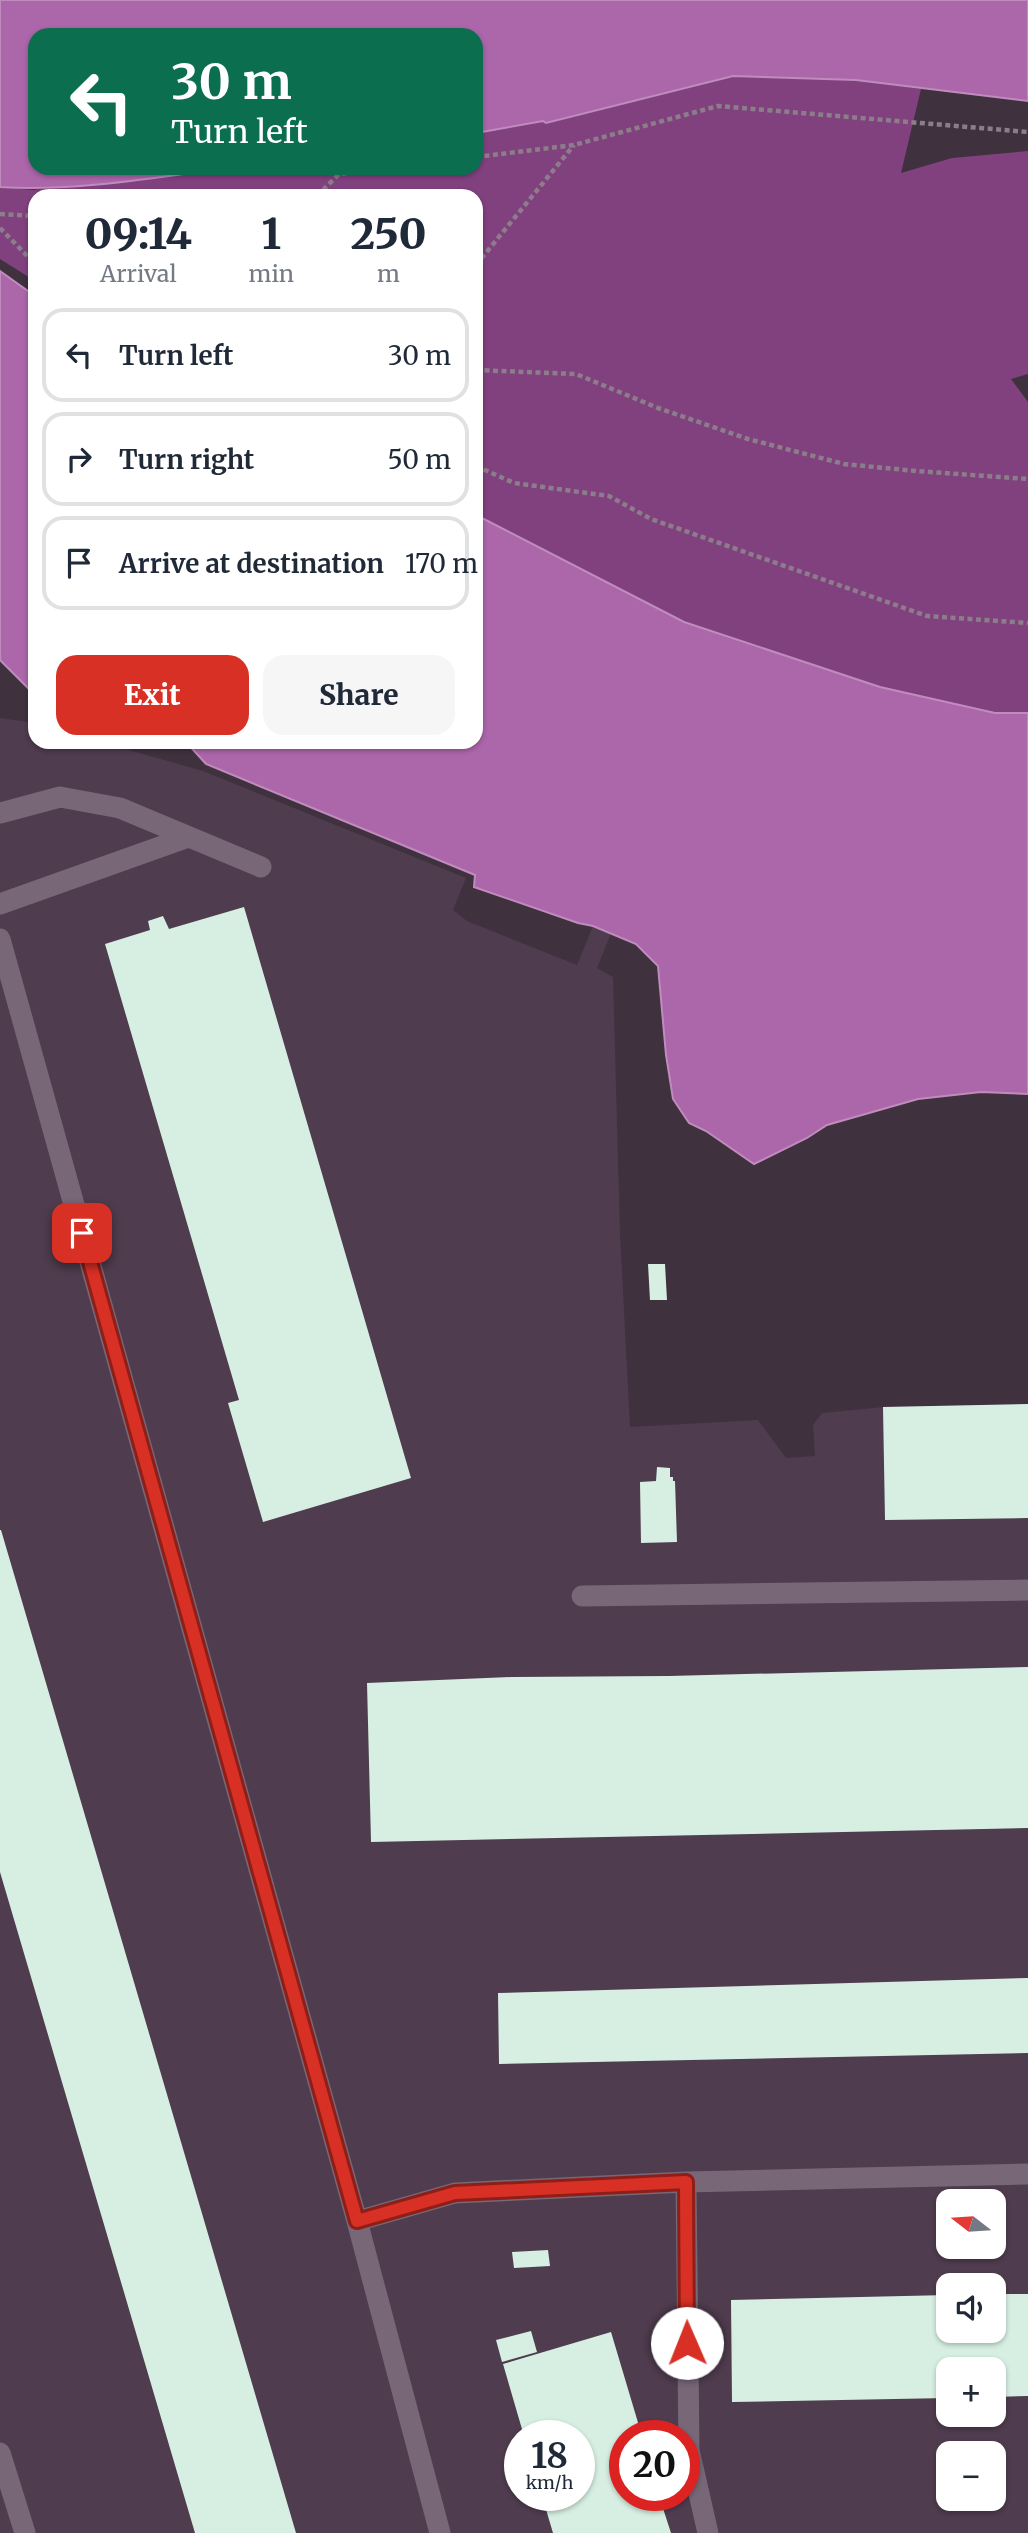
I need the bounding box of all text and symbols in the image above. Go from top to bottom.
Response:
text: 30 m [171,51,292,112]
icon: left [56,56,147,147]
text: Turn left [171,112,308,152]
text: 09:14 [85,208,192,260]
text: 1 [261,208,281,260]
text: 250 [351,208,426,260]
text: Arrival [100,259,177,288]
text: min [249,259,294,288]
text: m [377,259,400,288]
icon: left [60,336,98,374]
text: Turn left [119,339,233,372]
text: 30 m [388,339,451,372]
icon: right [60,440,98,478]
text: Turn right [119,443,254,476]
text: 50 m [387,443,451,476]
icon: arrive [60,544,98,582]
text: Arrive at destination [119,547,384,580]
text: 170 m [405,547,478,580]
button: Exit [56,655,249,735]
button: Share [263,655,455,735]
pin [52,1203,112,1263]
icon: arrive [63,1214,101,1252]
north arrow [936,2189,1006,2259]
map controls [936,2189,1006,2511]
button: sound [936,2273,1006,2343]
position arrow [650,2306,724,2380]
button: + [936,2357,1006,2427]
speed limit sign: 20 [609,2420,700,2511]
text: 18 [531,2434,568,2478]
button: − [936,2441,1006,2511]
text: km/h [526,2471,573,2494]

